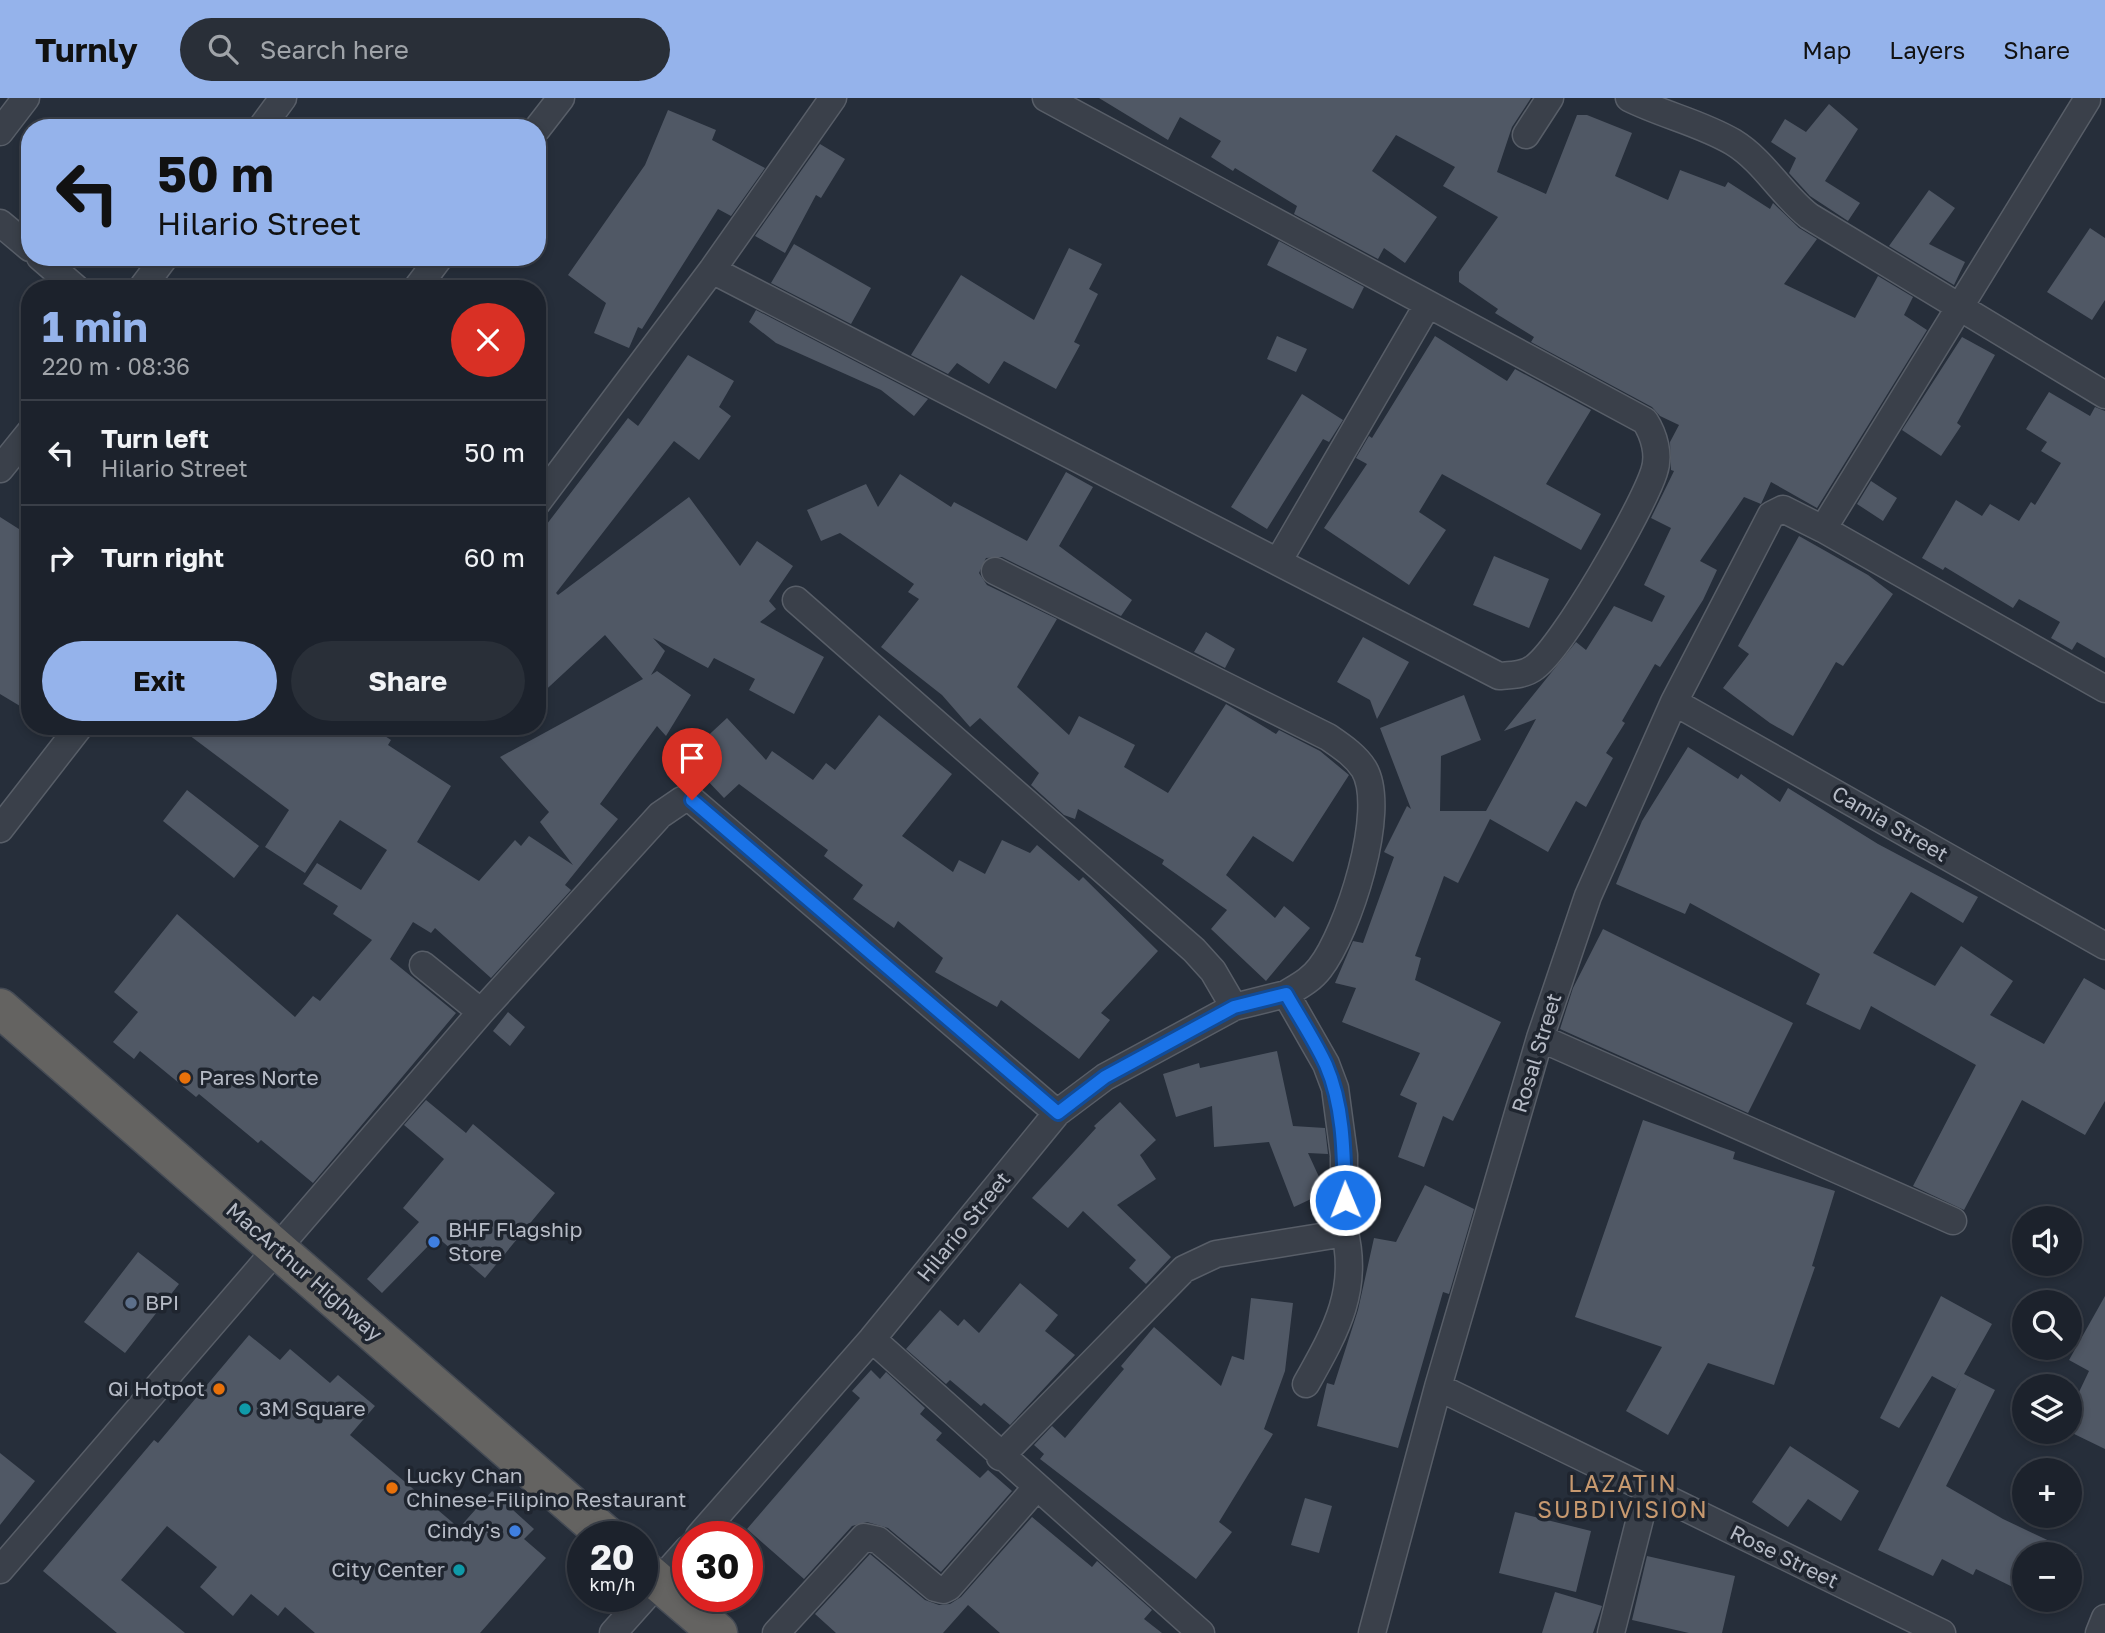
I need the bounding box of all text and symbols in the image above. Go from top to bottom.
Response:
search box [180,18,670,81]
text: Turnly [35,30,138,69]
icon: search [204,30,242,68]
text: Search here [260,34,409,65]
text: Map [1802,35,1851,64]
text: Layers [1889,35,1965,64]
text: Share [2003,35,2070,64]
text: 50 m [157,144,274,203]
icon: left [42,147,133,238]
text: Hilario Street [157,204,361,242]
text: 1 min [42,301,148,351]
button: close [451,303,525,377]
text: 220 m · 08:36 [42,352,190,380]
text: Turn left [101,423,209,454]
icon: left [42,434,80,472]
text: 50 m [464,437,525,468]
text: Hilario Street [101,454,248,482]
icon: right [42,539,80,577]
text: Turn right [101,542,224,573]
text: 60 m [464,542,525,573]
button: Exit [42,641,277,721]
button: Share [291,641,525,721]
pin [662,728,722,800]
icon: arrive [673,739,711,777]
street label: Camia Street [1828,779,1953,867]
street label: Rosal Street [1506,990,1567,1116]
place label: Pares Norte [199,1064,319,1090]
marker: Pares Norte [177,1070,193,1086]
position arrow [1308,1163,1382,1237]
street label: Hilario Street [911,1166,1015,1287]
street label: MacArthur Highway [221,1196,388,1346]
map controls [2012,1206,2082,1612]
button: sound [2012,1206,2082,1276]
place label: BHF Flagship Store [448,1216,582,1266]
marker: BHF Flagship Store [426,1234,442,1250]
place label: BPI [145,1289,179,1315]
button: search [2012,1290,2082,1360]
marker: BPI [123,1295,139,1311]
button: layers [2012,1374,2082,1444]
place label: Qi Hotpot [108,1375,205,1401]
marker: Qi Hotpot [211,1381,227,1397]
place label: 3M Square [259,1395,366,1421]
marker: 3M Square [237,1401,253,1417]
button: + [2012,1458,2082,1528]
place label: Lucky Chan Chinese-Filipino Restaurant [406,1462,686,1512]
district label: LAZATIN SUBDIVISION [1537,1469,1709,1523]
marker: Lucky Chan Chinese-Filipino Restaurant [384,1480,400,1496]
place label: Cindy's [427,1517,501,1543]
street label: Rose Street [1726,1519,1843,1594]
speed limit sign: 30 [672,1521,763,1612]
marker: Cindy's [507,1523,523,1539]
text: 20 [590,1536,635,1578]
button: − [2012,1542,2082,1612]
place label: City Center [331,1556,445,1582]
marker: City Center [451,1562,467,1578]
text: km/h [590,1573,635,1595]

